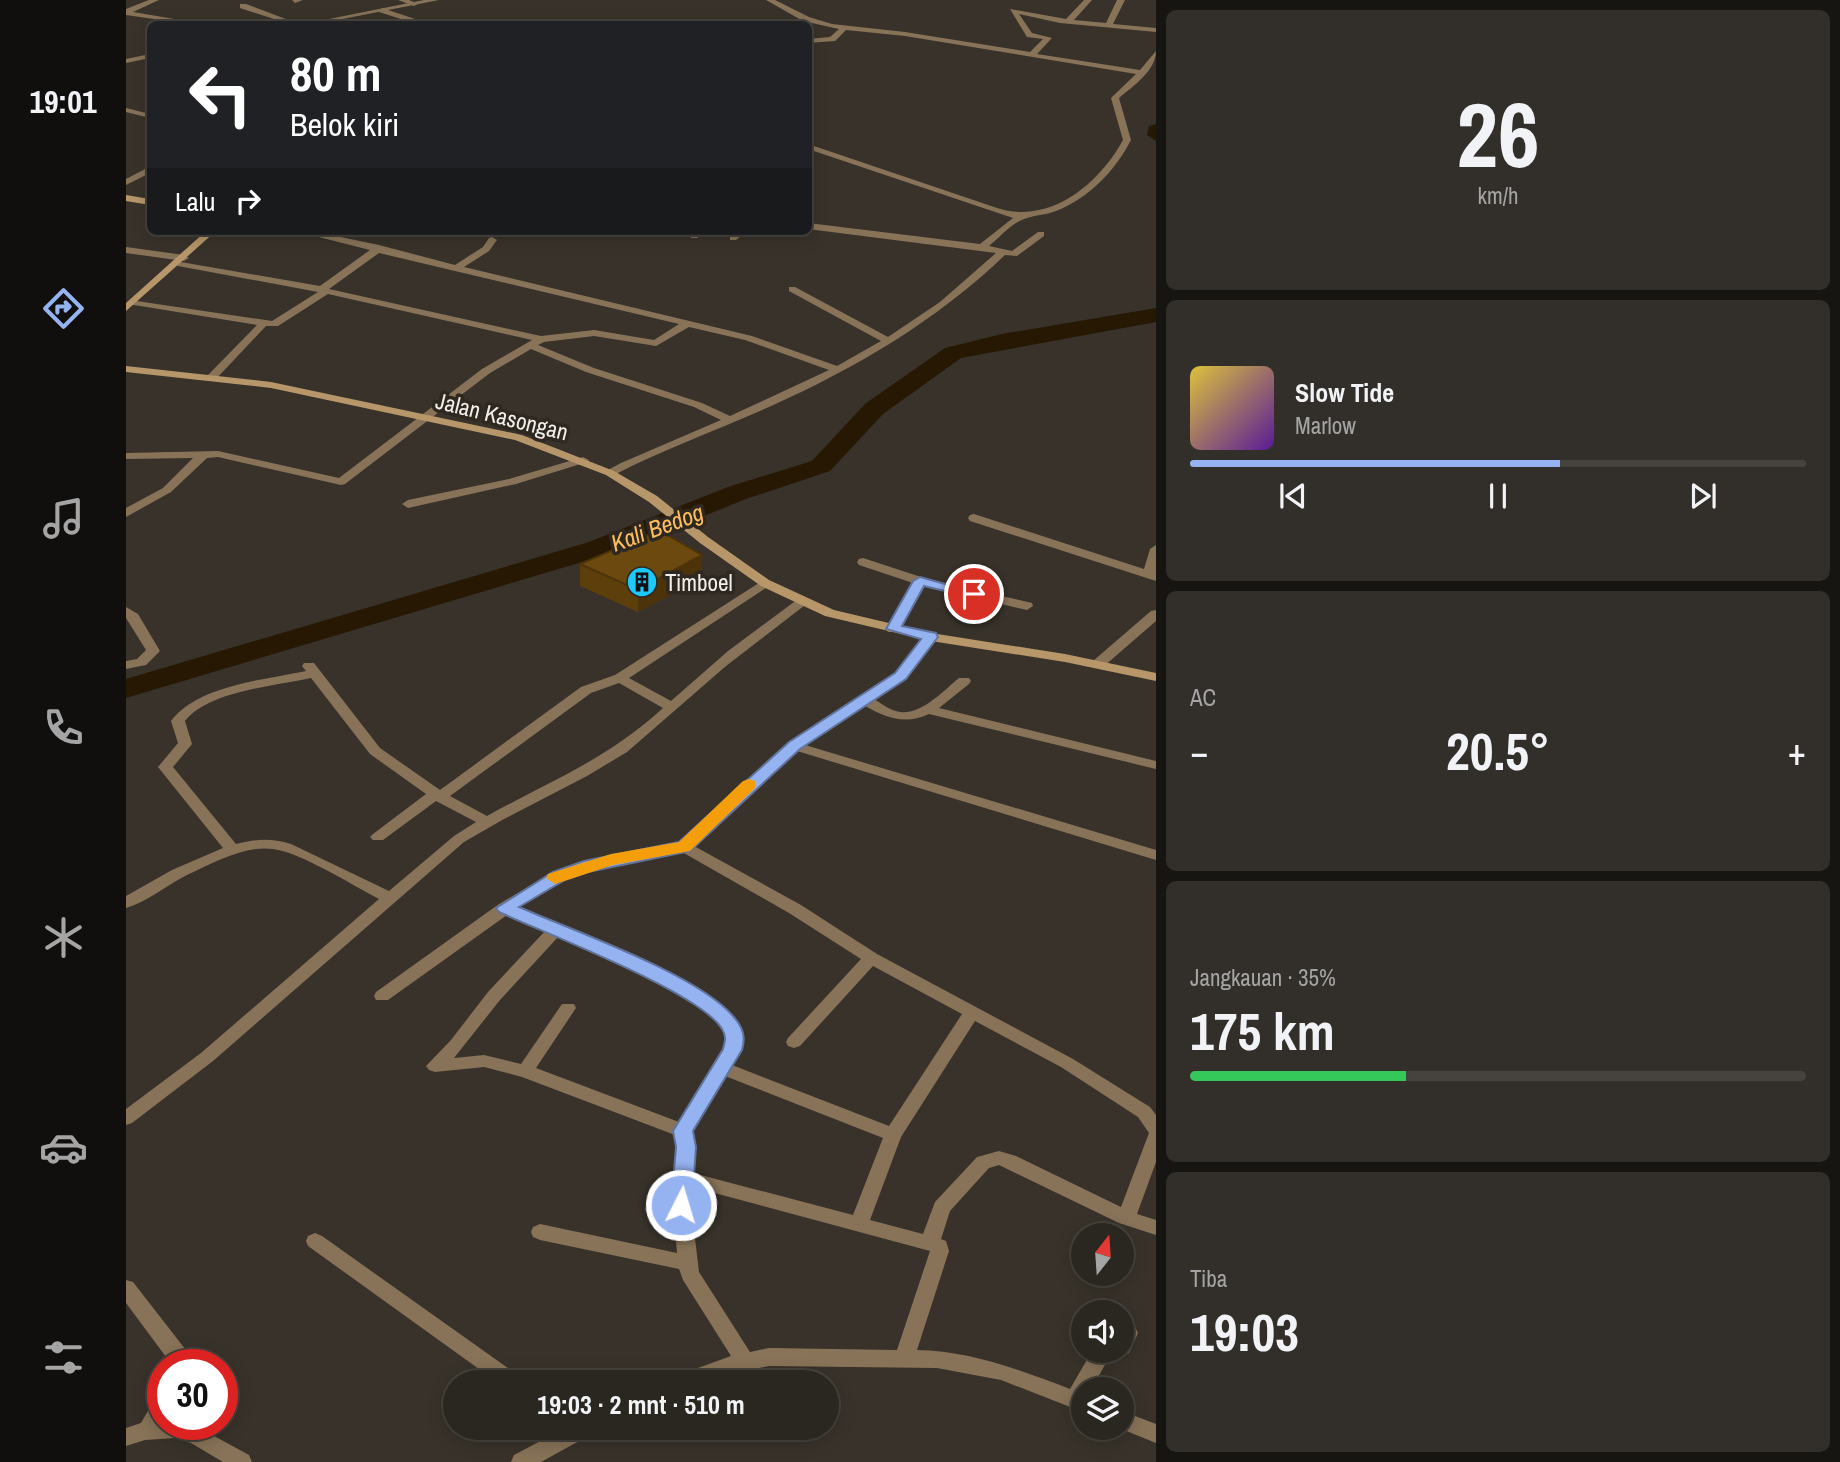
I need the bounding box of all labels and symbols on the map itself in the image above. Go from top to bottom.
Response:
street label: Jalan Kasongan [433,385,571,447]
water label: Kali Bedog [606,495,708,559]
pin [944,564,1004,624]
building icon: Timboel [625,565,659,599]
place label: Timboel [665,567,733,598]
position arrow [644,1168,718,1242]
north arrow [1071,1223,1134,1286]
speed limit sign: 30 [147,1349,238,1440]

